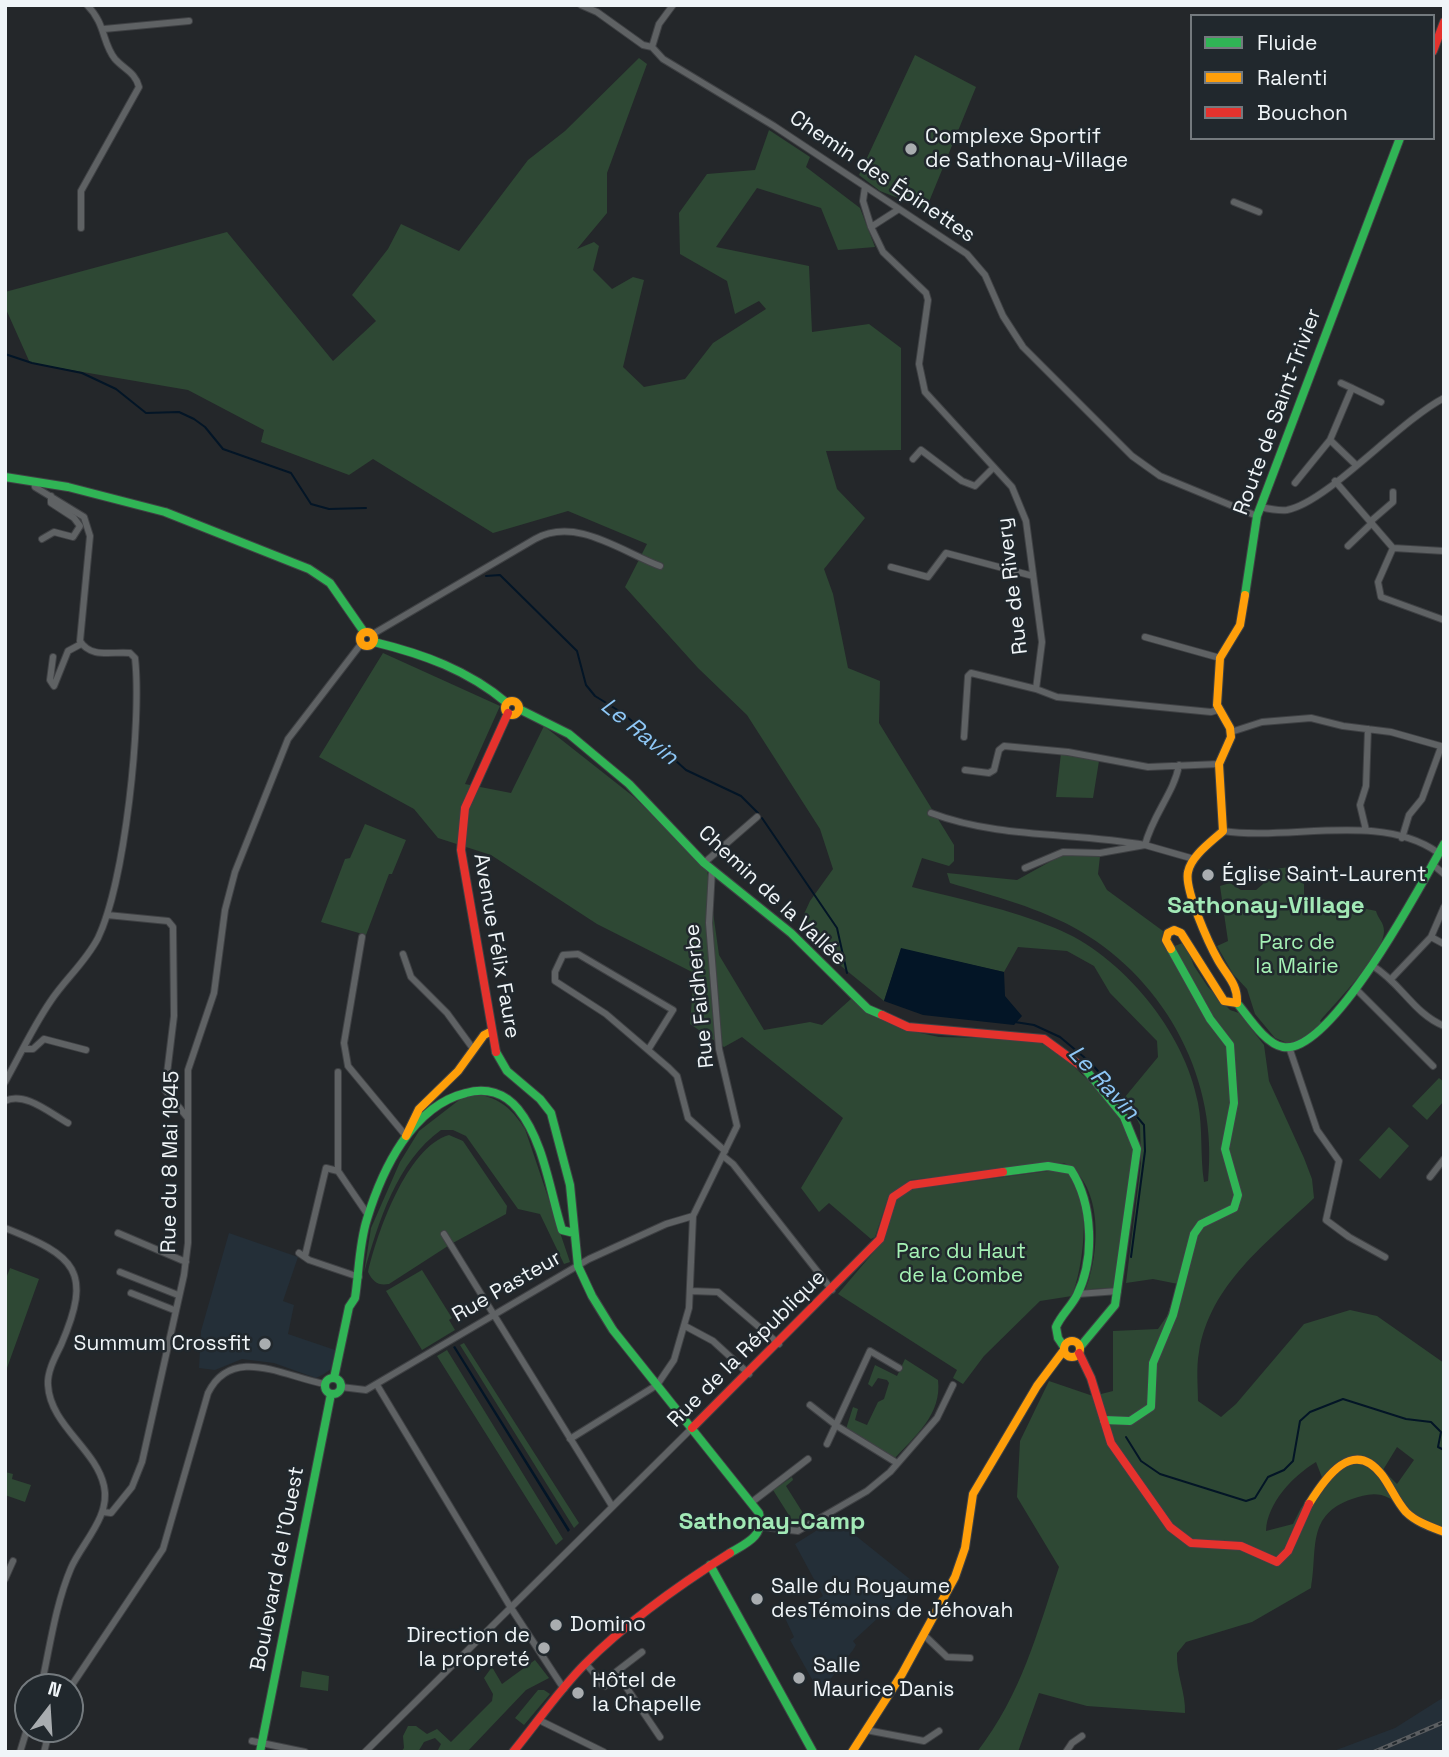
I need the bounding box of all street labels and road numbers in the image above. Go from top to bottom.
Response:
street label: Chemin des Épinettes [784,105,980,249]
street label: Route de Saint-Trivier [1229,305,1327,519]
street label: Rue de Rivery [992,516,1034,656]
street label: Chemin de la Vallée [693,821,851,971]
street label: Avenue Félix Faure [467,852,525,1040]
street label: Rue Faidherbe [680,923,720,1069]
street label: Rue du 8 Mai 1945 [157,1071,185,1253]
street label: Rue Pasteur [448,1246,566,1328]
street label: Rue de la République [663,1265,831,1433]
street label: Boulevard de l'Ouest [246,1465,310,1673]

